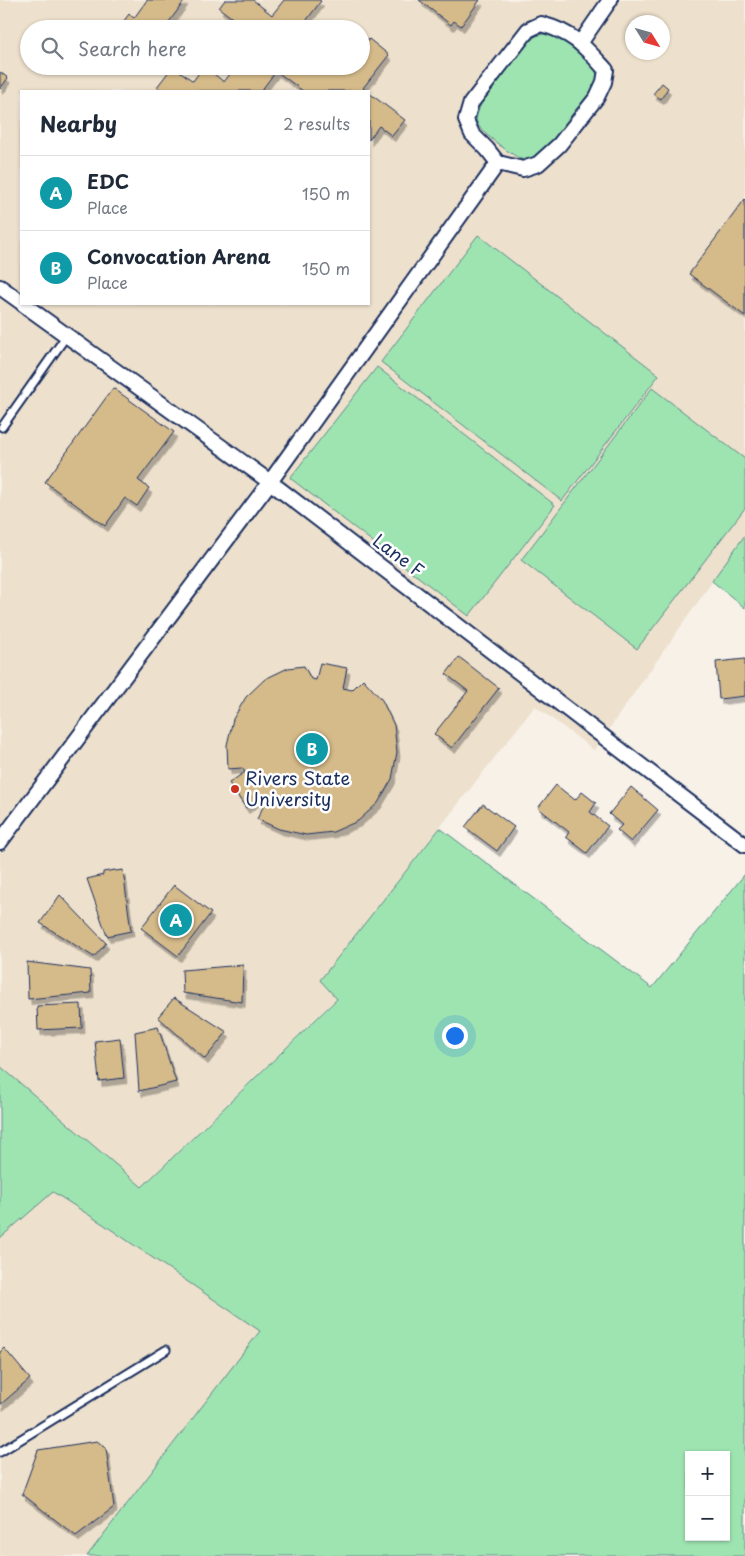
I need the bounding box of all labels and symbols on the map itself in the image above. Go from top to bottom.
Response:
north arrow [625,15,670,60]
street label: Lane F [368,527,430,583]
pin: B [296,730,328,768]
place label: Rivers State University [245,764,351,812]
marker: Rivers State University [229,783,241,795]
pin: A [160,901,192,939]
your location [442,1023,468,1049]

